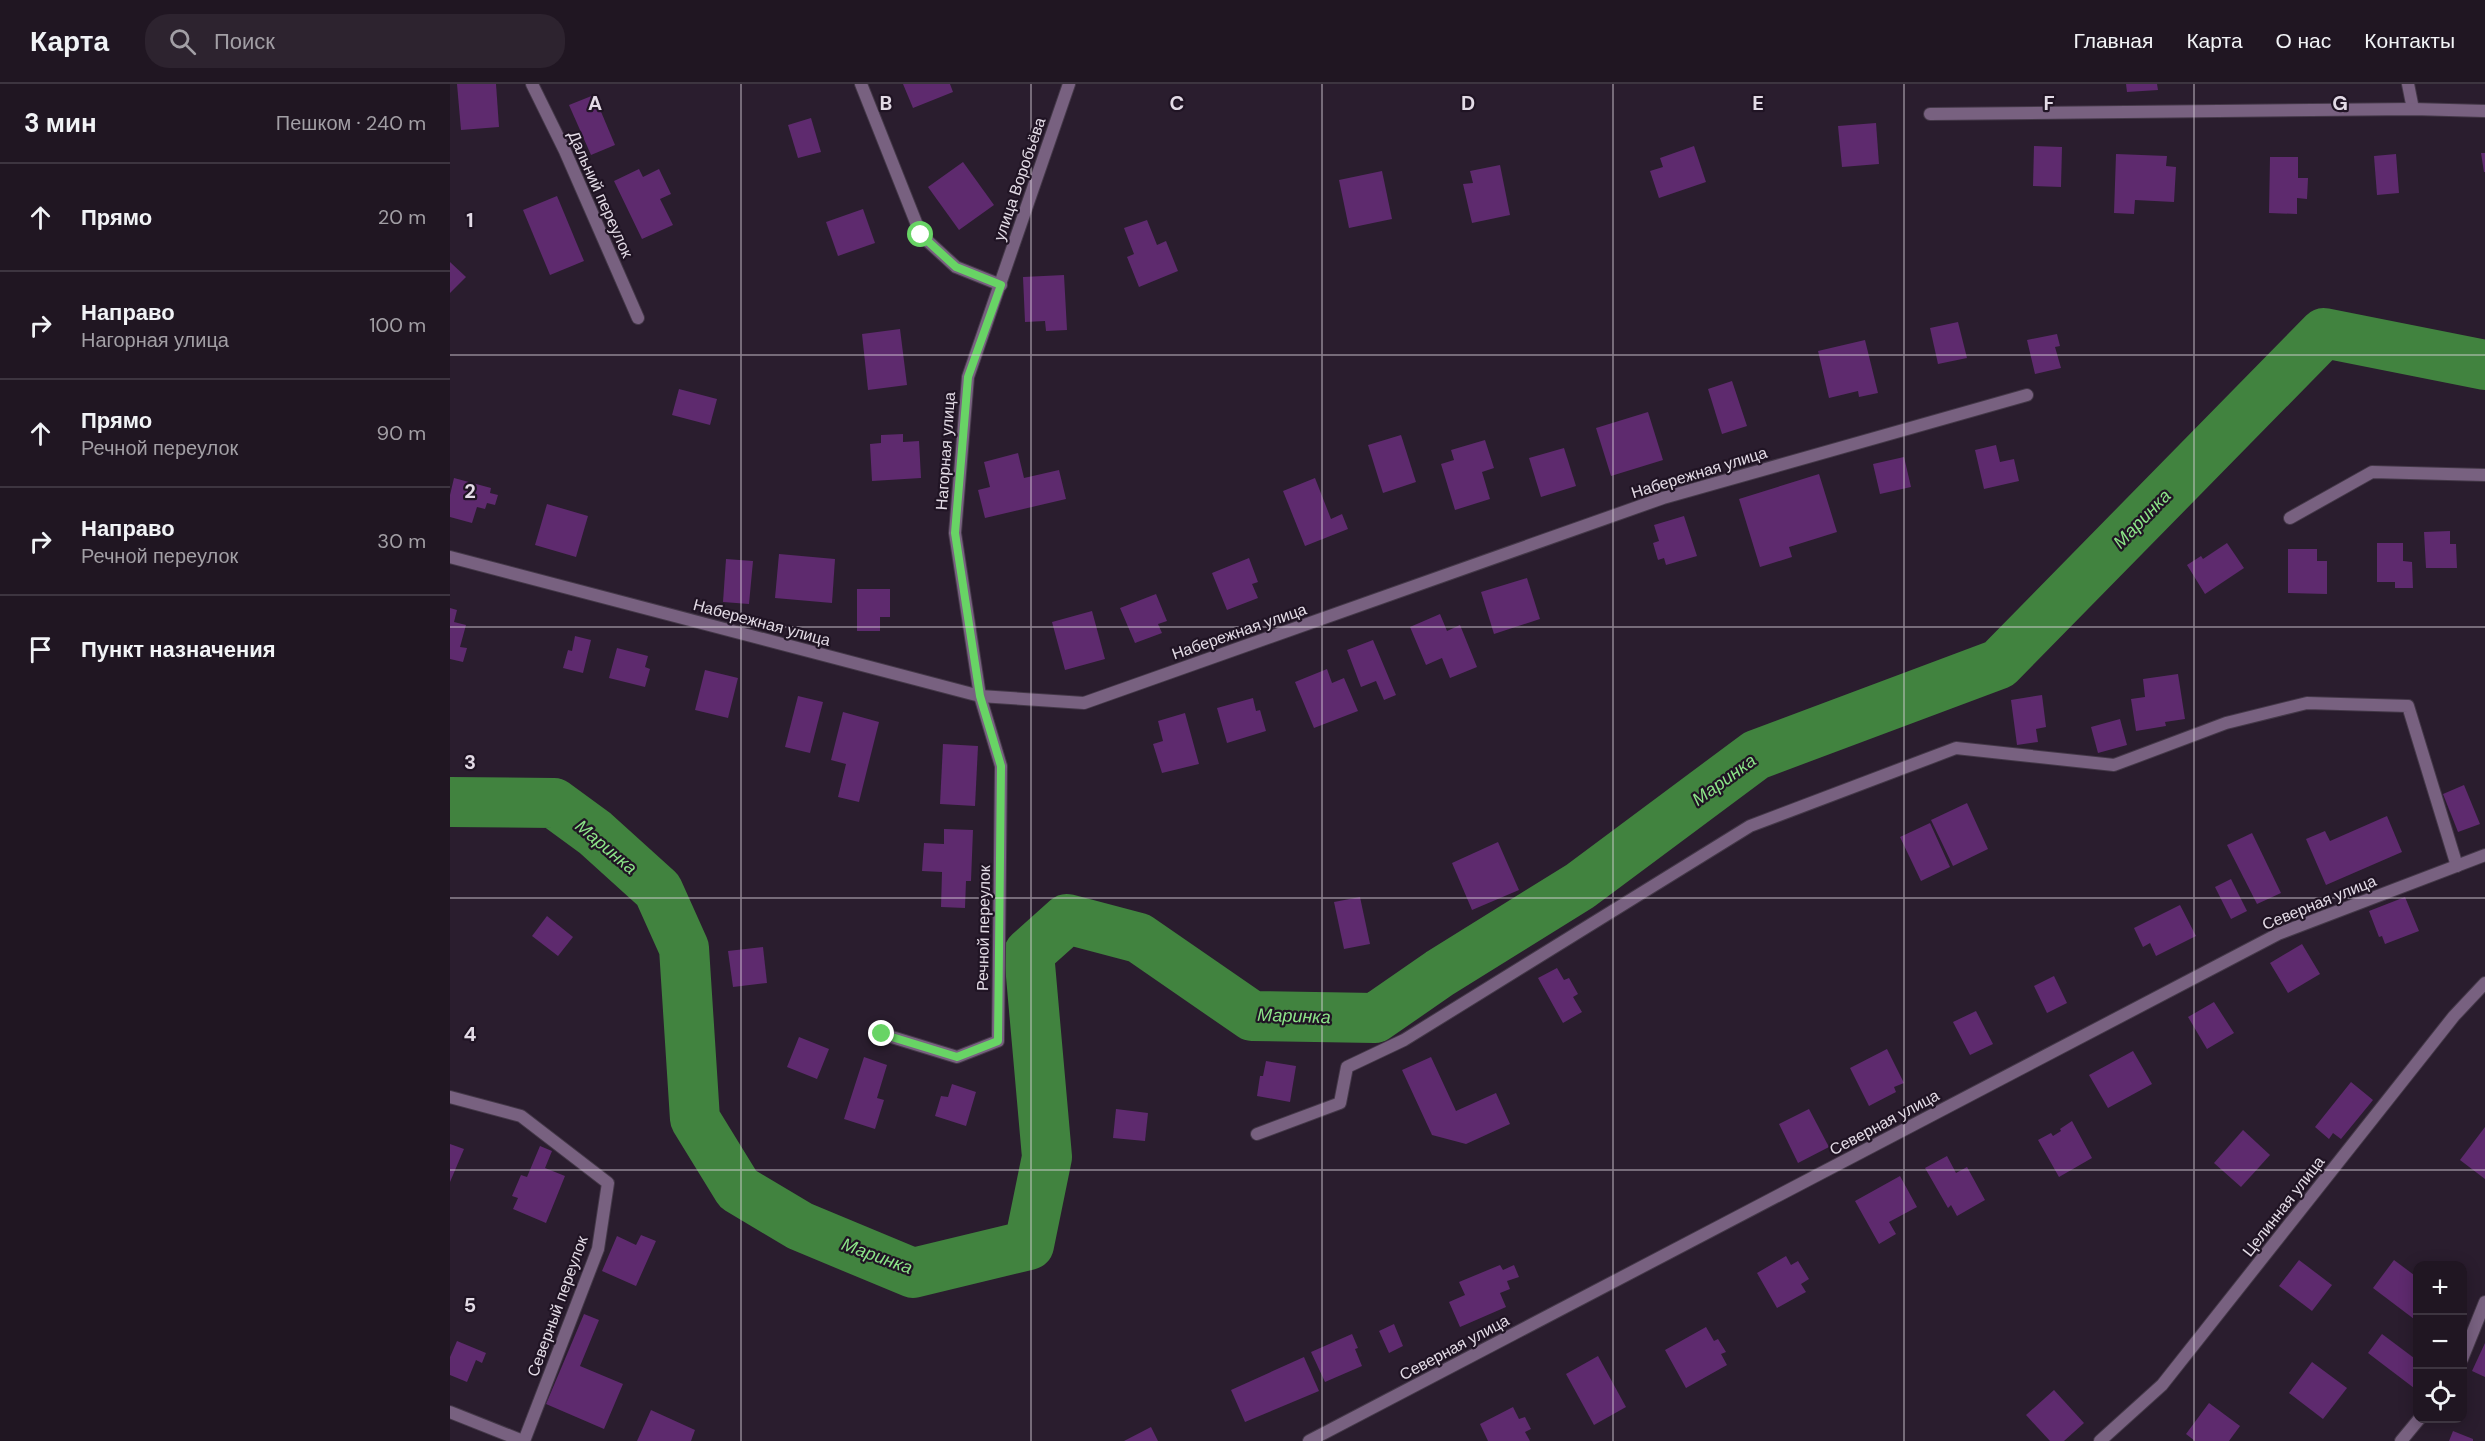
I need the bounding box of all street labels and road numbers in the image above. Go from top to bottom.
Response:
street label: улица Воробьёва [989,115,1050,244]
street label: Дальний переулок [563,128,638,262]
street label: Нагорная улица [931,391,960,511]
street label: Набережная улица [1629,442,1770,503]
street label: Набережная улица [691,594,833,651]
street label: Набережная улица [1169,599,1309,664]
street label: Речной переулок [972,864,995,991]
street label: Северная улица [2259,870,2379,935]
street label: Северная улица [1826,1085,1943,1160]
street label: Целинная улица [2238,1152,2329,1261]
street label: Северный переулок [522,1232,593,1379]
street label: Северная улица [1396,1310,1513,1385]

